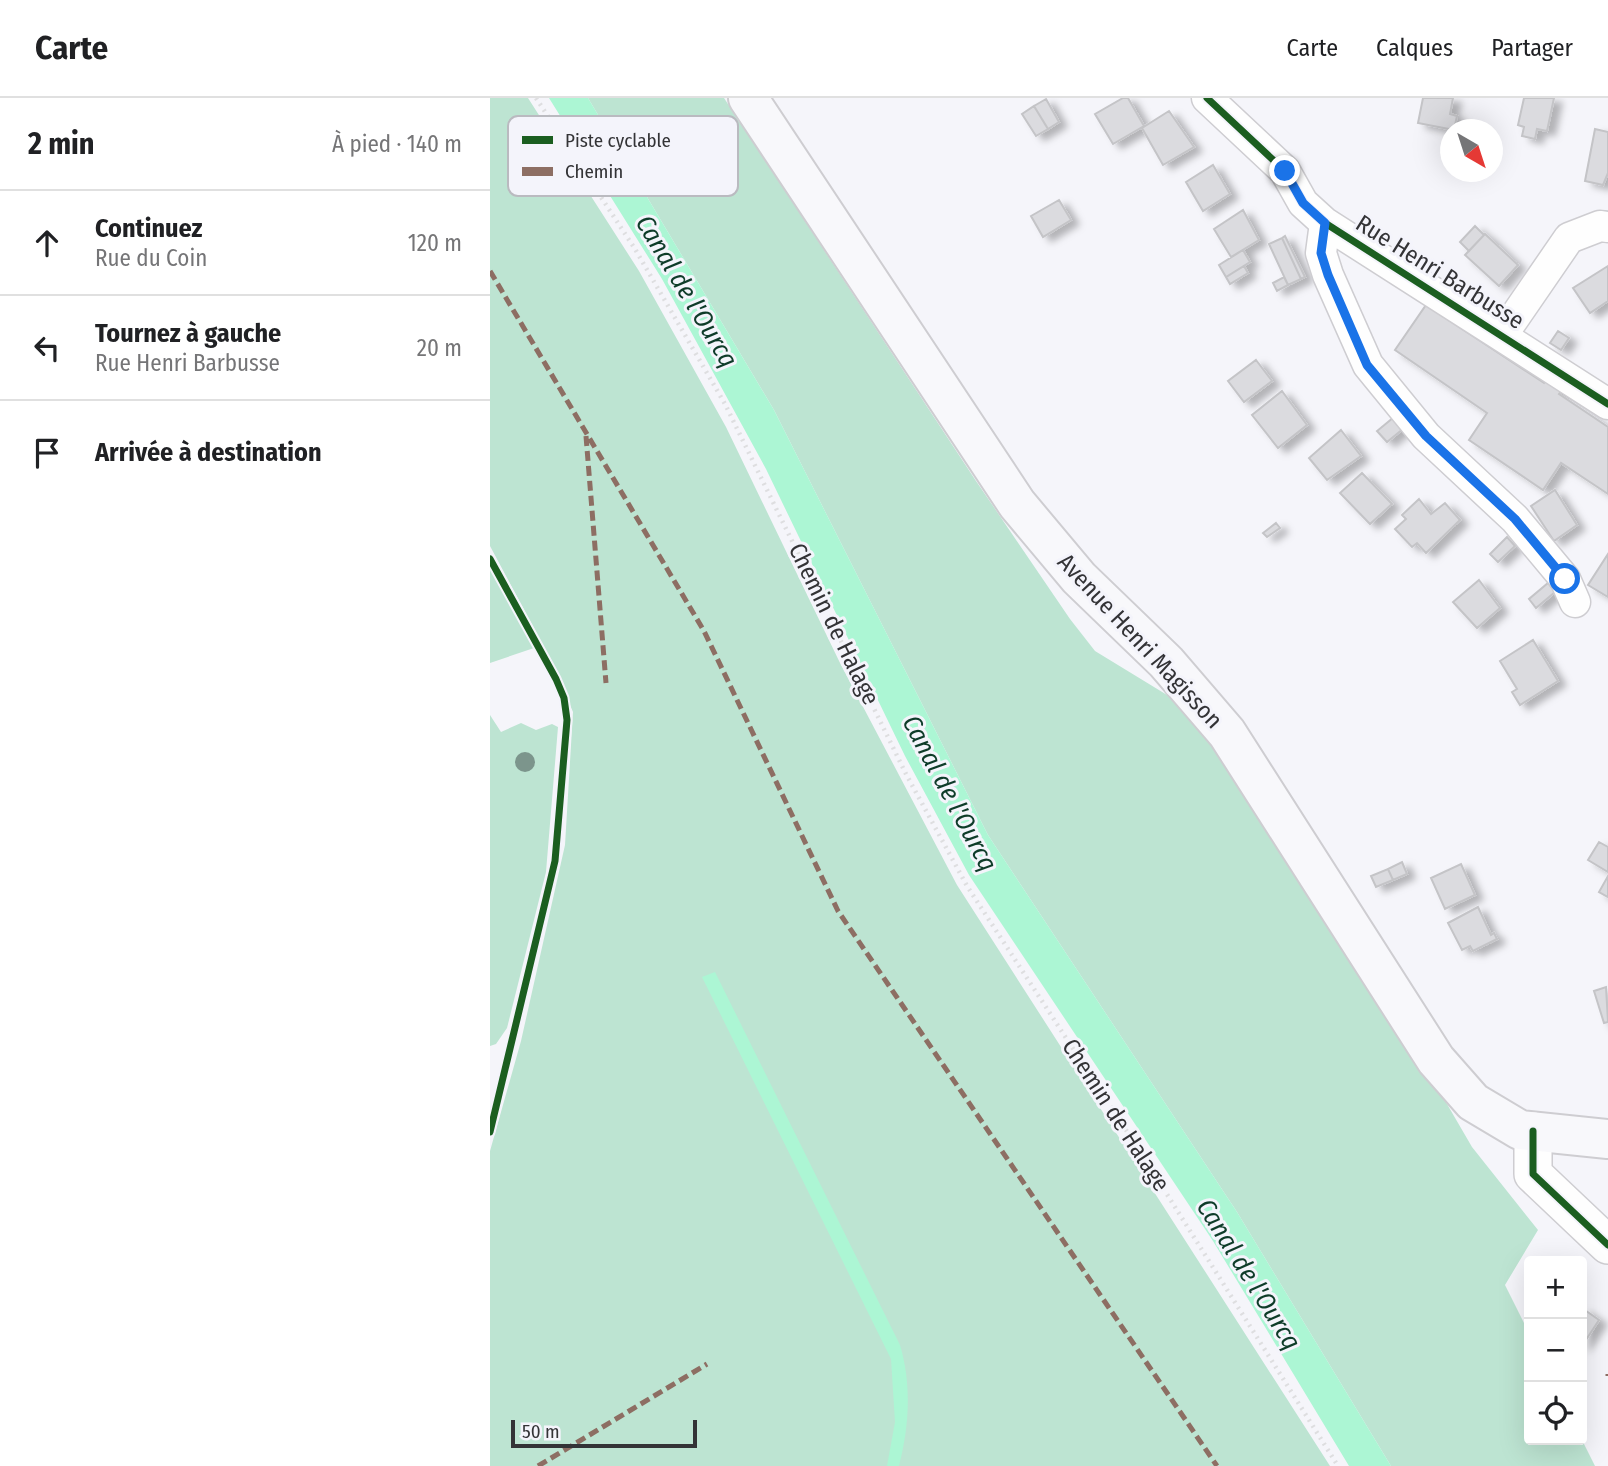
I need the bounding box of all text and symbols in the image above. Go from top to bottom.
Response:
text: Carte [35,28,108,68]
text: Carte [1287,34,1338,62]
text: Calques [1376,34,1453,62]
text: Partager [1491,34,1573,62]
legend [508,116,738,196]
north arrow [1440,119,1503,182]
text: 2 min [28,126,95,162]
text: Piste cyclable [565,129,671,152]
text: À pied · 140 m [332,130,462,158]
route end [1269,155,1300,186]
text: Chemin [565,160,623,183]
street label: Rue Henri Barbusse [1351,209,1529,335]
water label: Canal de l'Ourcq [629,210,744,373]
text: Continuez [95,213,202,244]
icon: ahead [28,224,66,262]
text: 120 m [408,229,462,257]
text: Rue du Coin [95,244,207,272]
text: Tournez à gauche [95,318,281,349]
icon: left [28,329,66,367]
text: 20 m [417,334,462,362]
text: Rue Henri Barbusse [95,349,280,377]
icon: arrive [28,434,66,472]
text: Arrivée à destination [95,437,322,468]
street label: Chemin de Halage [783,539,885,709]
street label: Avenue Henri Magisson [1052,548,1228,734]
route start [1549,563,1580,594]
water label: Canal de l'Ourcq [896,710,1004,876]
street label: Chemin de Halage [1056,1033,1176,1197]
water label: Canal de l'Ourcq [1190,1193,1307,1355]
map controls [1524,1256,1587,1445]
button: + [1524,1256,1587,1319]
button: − [1524,1319,1587,1382]
button: locate [1524,1382,1587,1445]
scale bar [511,1417,696,1449]
text: 50 m [522,1420,560,1443]

